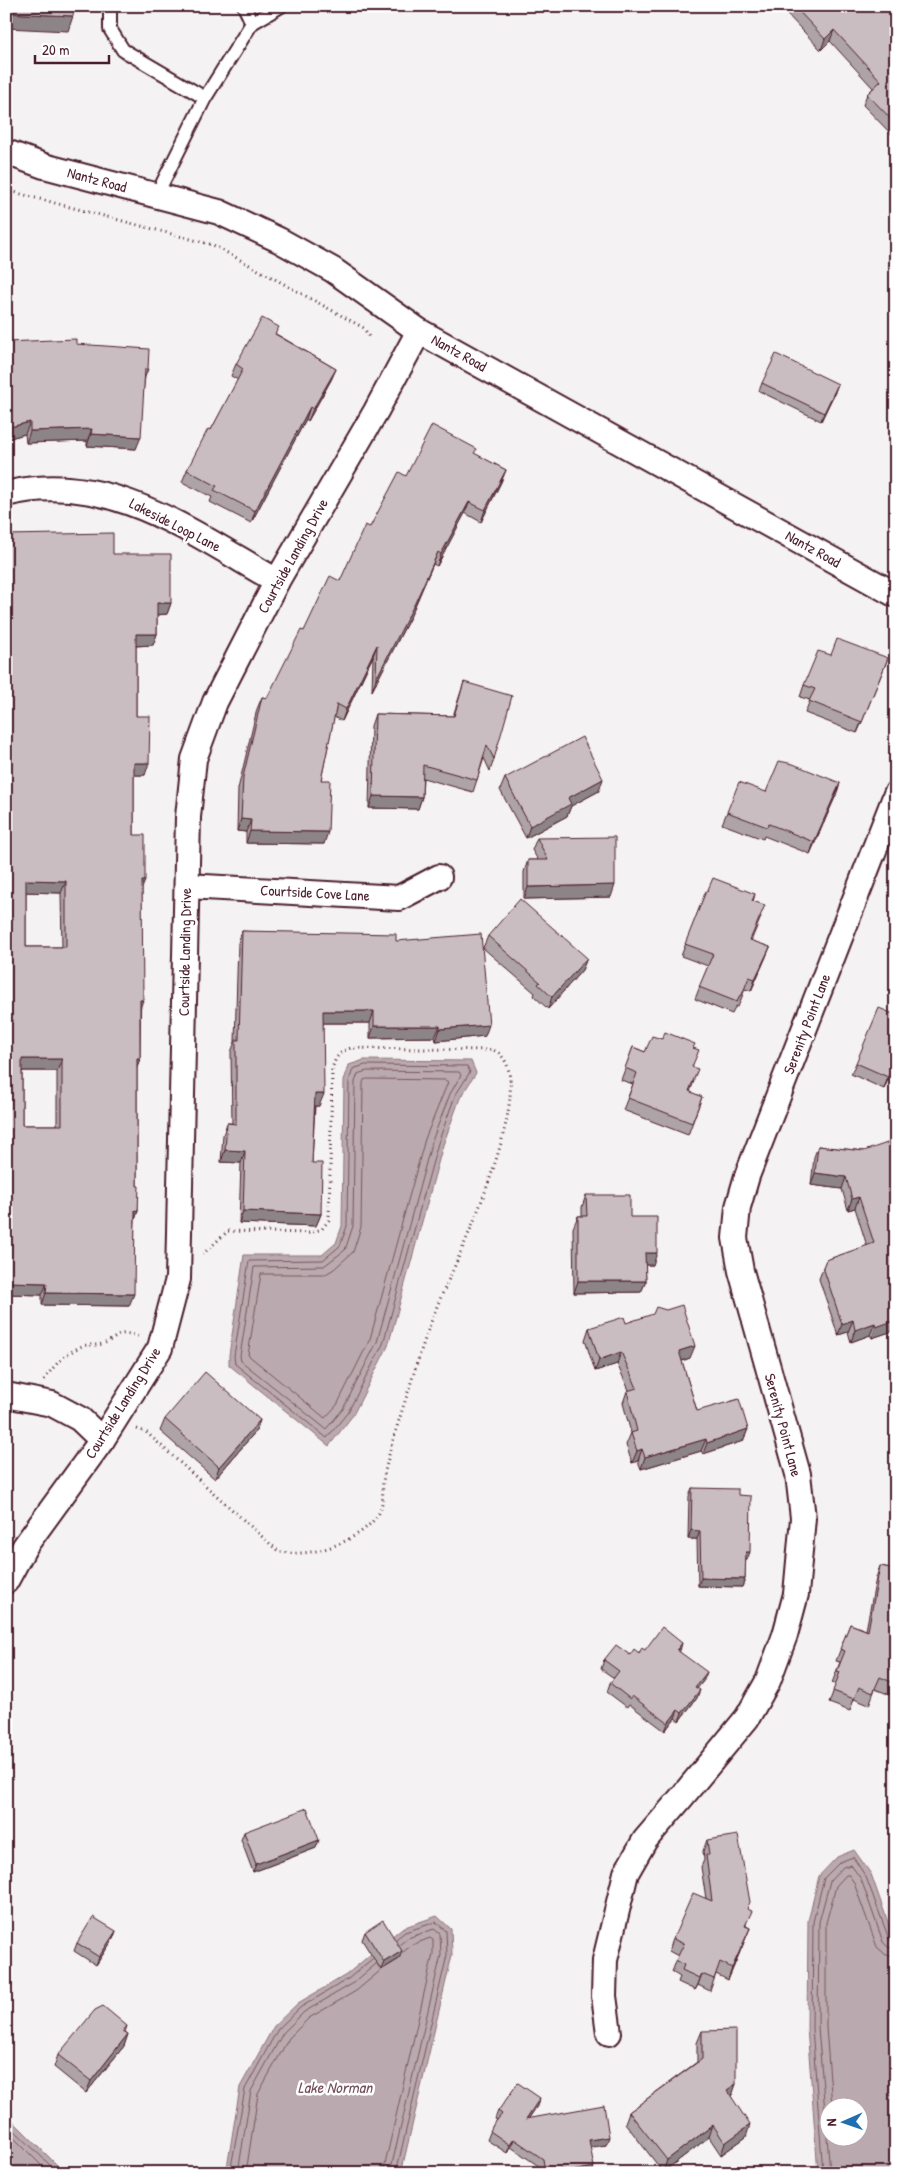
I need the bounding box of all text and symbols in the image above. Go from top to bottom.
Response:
scale bar [35,32,109,64]
text: 20 m [42,39,69,60]
street label: Nantz Road [65,162,129,197]
street label: Nantz Road [428,329,491,376]
street label: Lakeside Loop Lane [126,493,224,557]
street label: Courtside Landing Drive [252,495,333,617]
street label: Nantz Road [782,525,845,572]
street label: Courtside Cove Lane [260,879,370,906]
street label: Courtside Landing Drive [173,888,196,1016]
street label: Serenity Point Lane [778,971,835,1077]
street label: Courtside Landing Drive [80,1343,165,1463]
street label: Serenity Point Lane [760,1371,807,1479]
water label: Lake Norman [298,2076,374,2098]
north arrow [820,2096,870,2146]
text: N [821,2118,840,2127]

